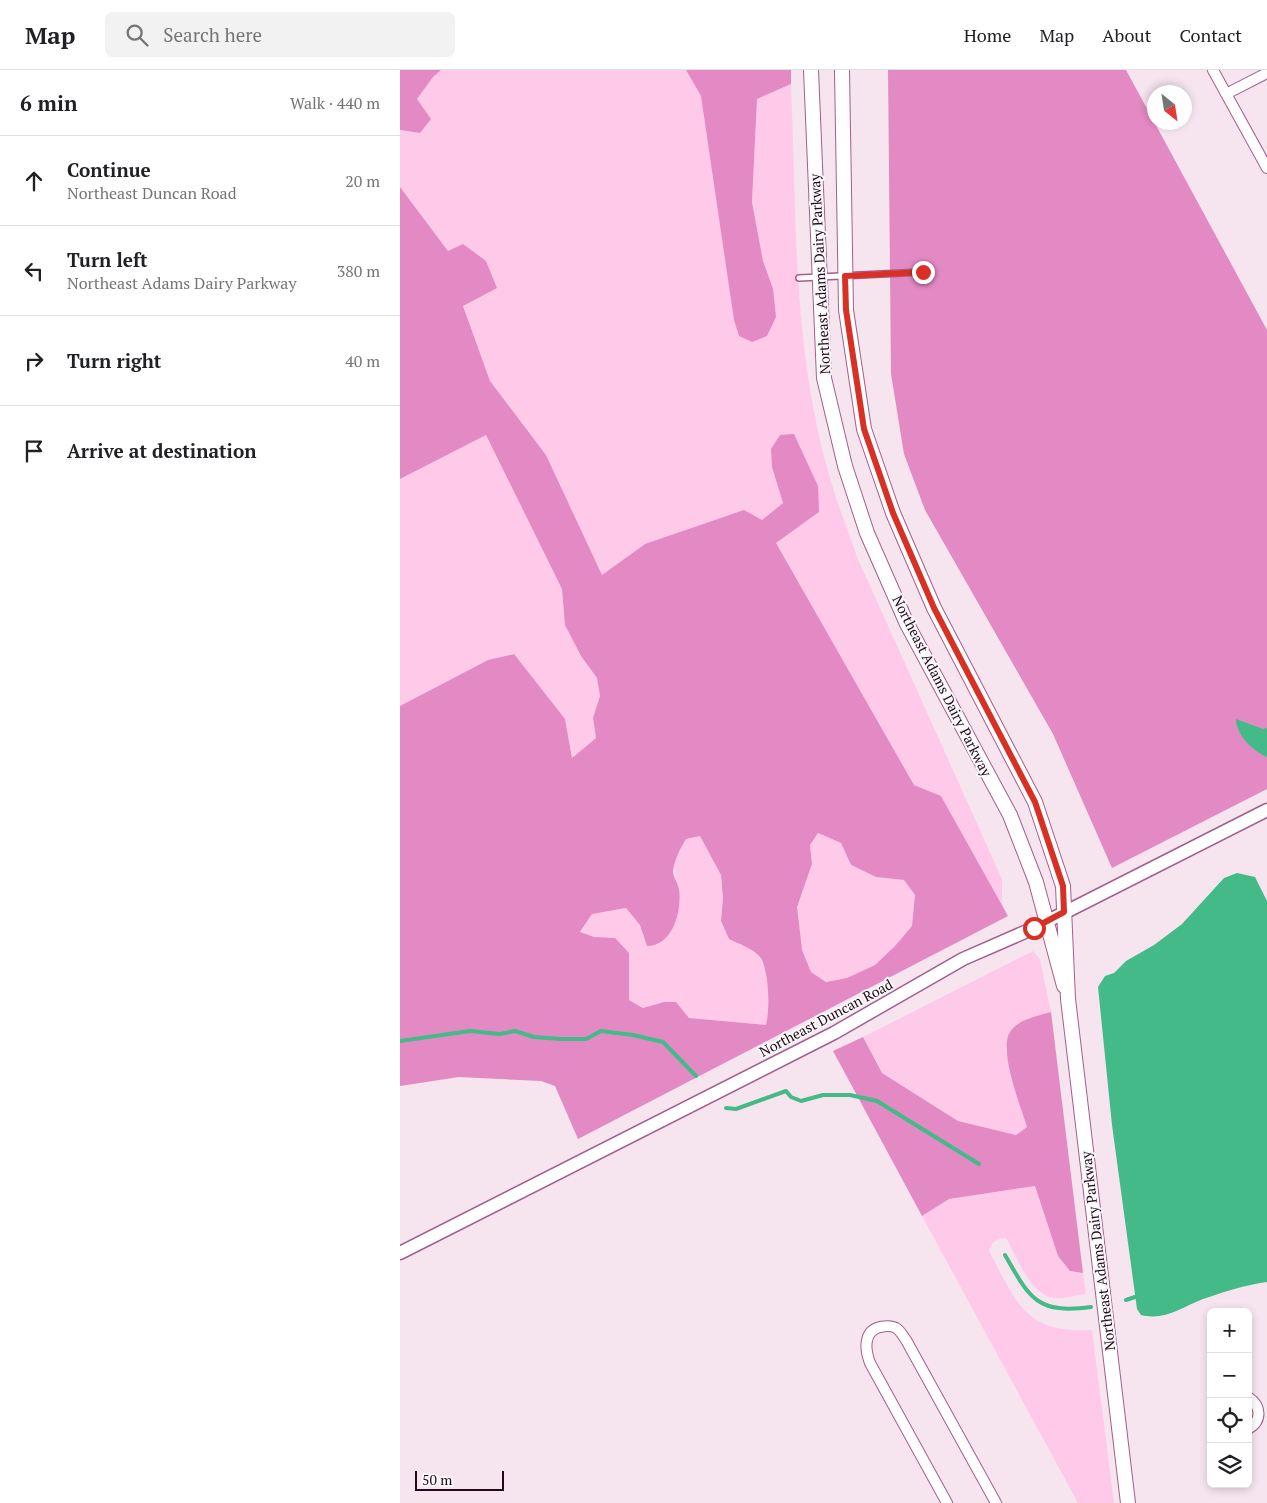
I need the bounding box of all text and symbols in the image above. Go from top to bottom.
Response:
search box [105,12,455,57]
text: Map [25,19,75,51]
icon: search [123,21,151,49]
text: Search here [163,22,262,47]
text: Home [964,23,1011,47]
text: Map [1039,23,1074,47]
text: About [1102,23,1151,47]
text: Contact [1179,23,1242,47]
north arrow [1147,85,1192,130]
text: 6 min [20,89,77,117]
text: Walk · 440 m [290,92,380,114]
text: Continue [67,157,151,182]
icon: ahead [20,167,48,195]
text: 20 m [345,170,380,192]
street label: Northeast Adams Dairy Parkway [805,172,834,375]
text: Northeast Duncan Road [67,182,237,204]
text: Turn left [67,247,148,272]
icon: left [20,257,48,285]
text: 380 m [337,260,380,282]
route end [912,261,935,284]
text: Northeast Adams Dairy Parkway [67,272,297,294]
icon: right [20,347,48,375]
text: Turn right [67,348,161,373]
text: 40 m [345,350,380,372]
icon: arrive [20,437,48,465]
text: Arrive at destination [67,438,256,463]
street label: Northeast Adams Dairy Parkway [888,592,997,780]
route start [1023,917,1046,940]
street label: Northeast Duncan Road [756,974,896,1061]
street label: Northeast Adams Dairy Parkway [1076,1149,1119,1352]
map controls [1207,1308,1252,1488]
button: + [1207,1308,1252,1353]
button: − [1207,1353,1252,1398]
button: locate [1207,1398,1252,1443]
button: layers [1207,1443,1252,1488]
scale bar [415,1468,504,1491]
text: 50 m [422,1470,452,1489]

